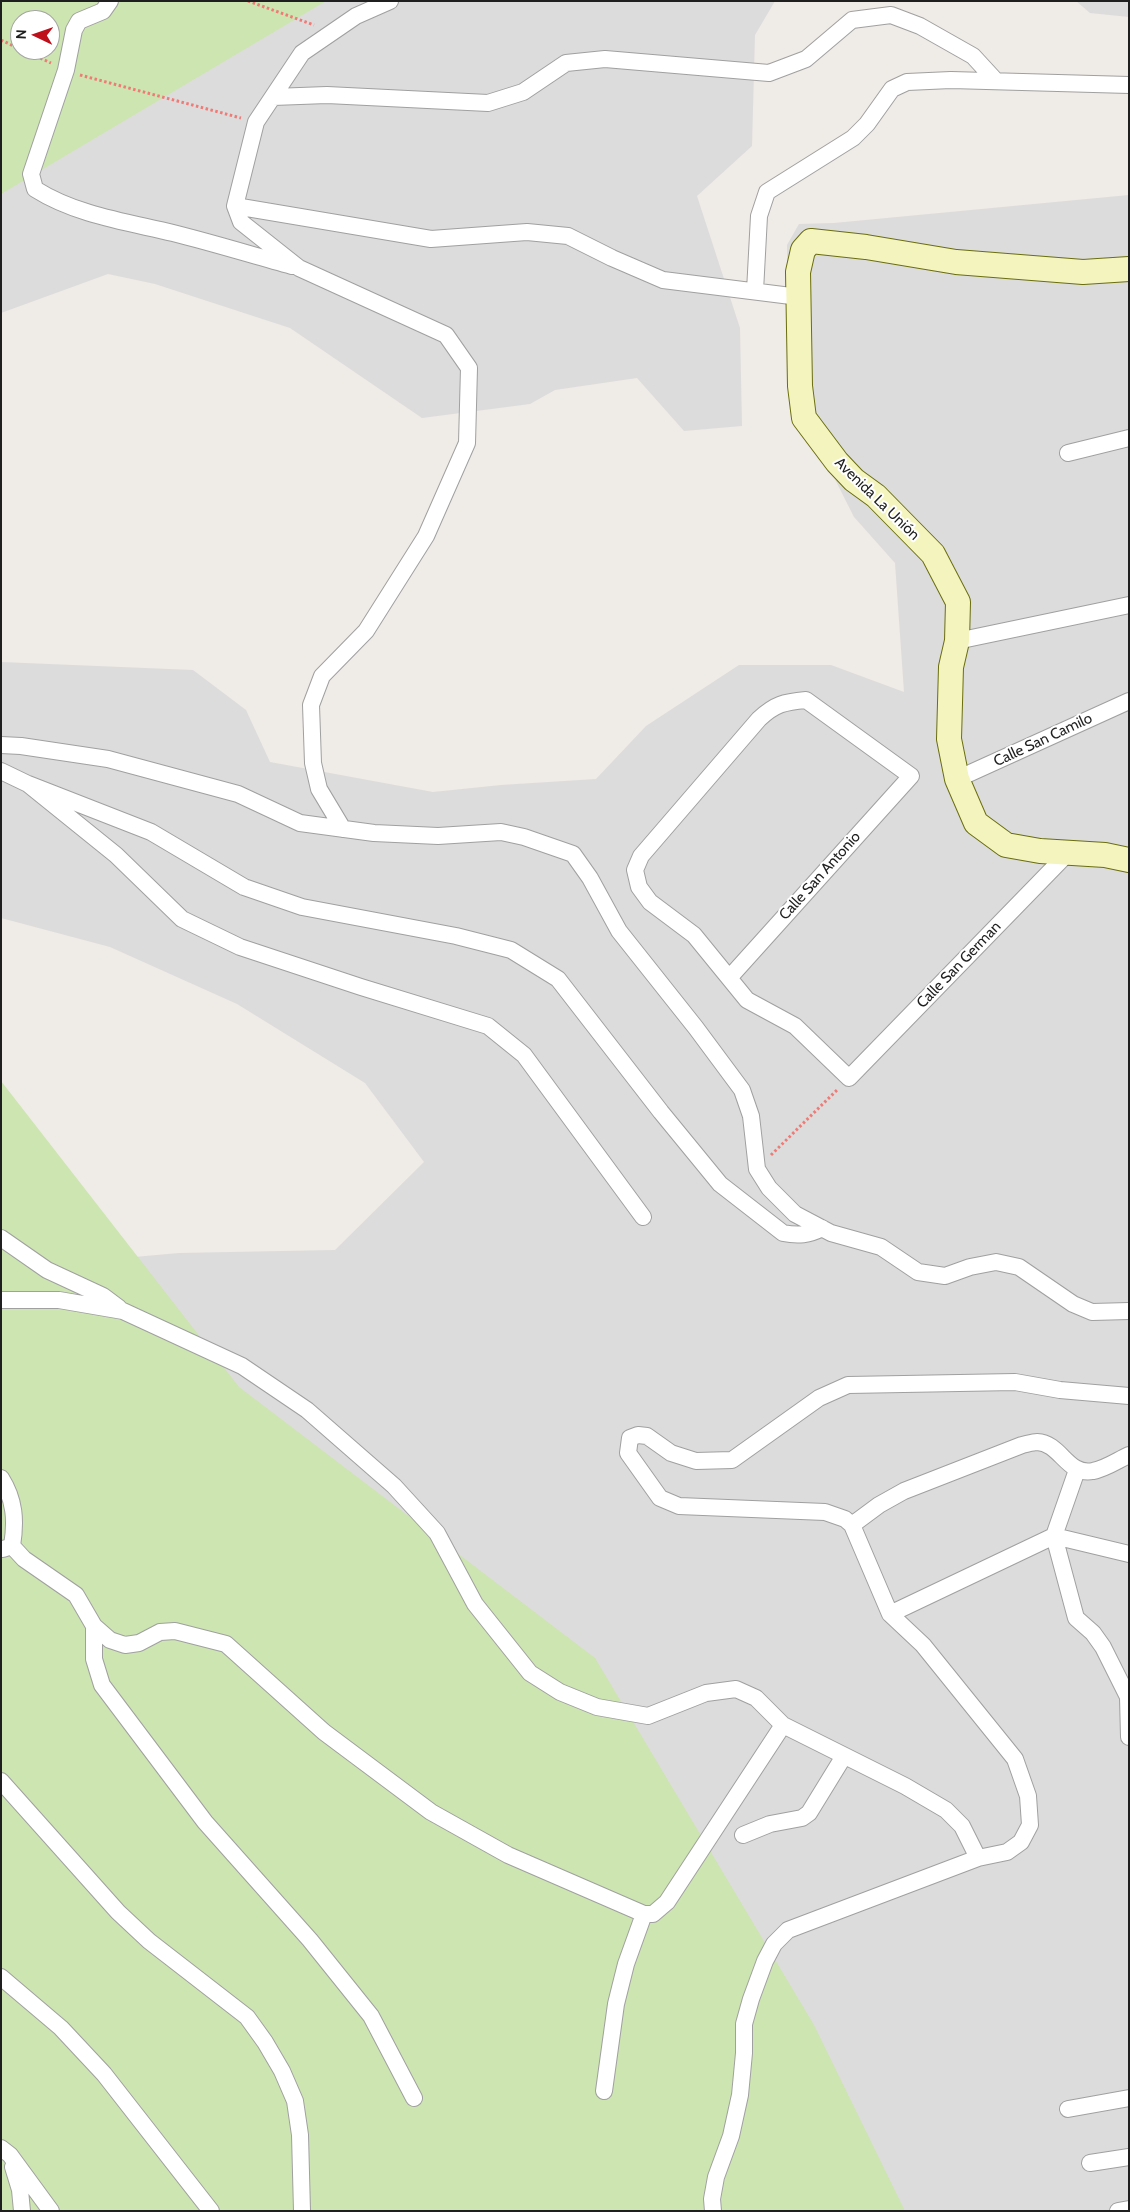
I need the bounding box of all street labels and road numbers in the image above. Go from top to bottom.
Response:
street label: Avenida La Unión [831,454,923,544]
street label: Calle San Camilo [991,709,1095,771]
street label: Calle San Antonio [776,828,864,924]
street label: Calle San German [913,918,1005,1012]

